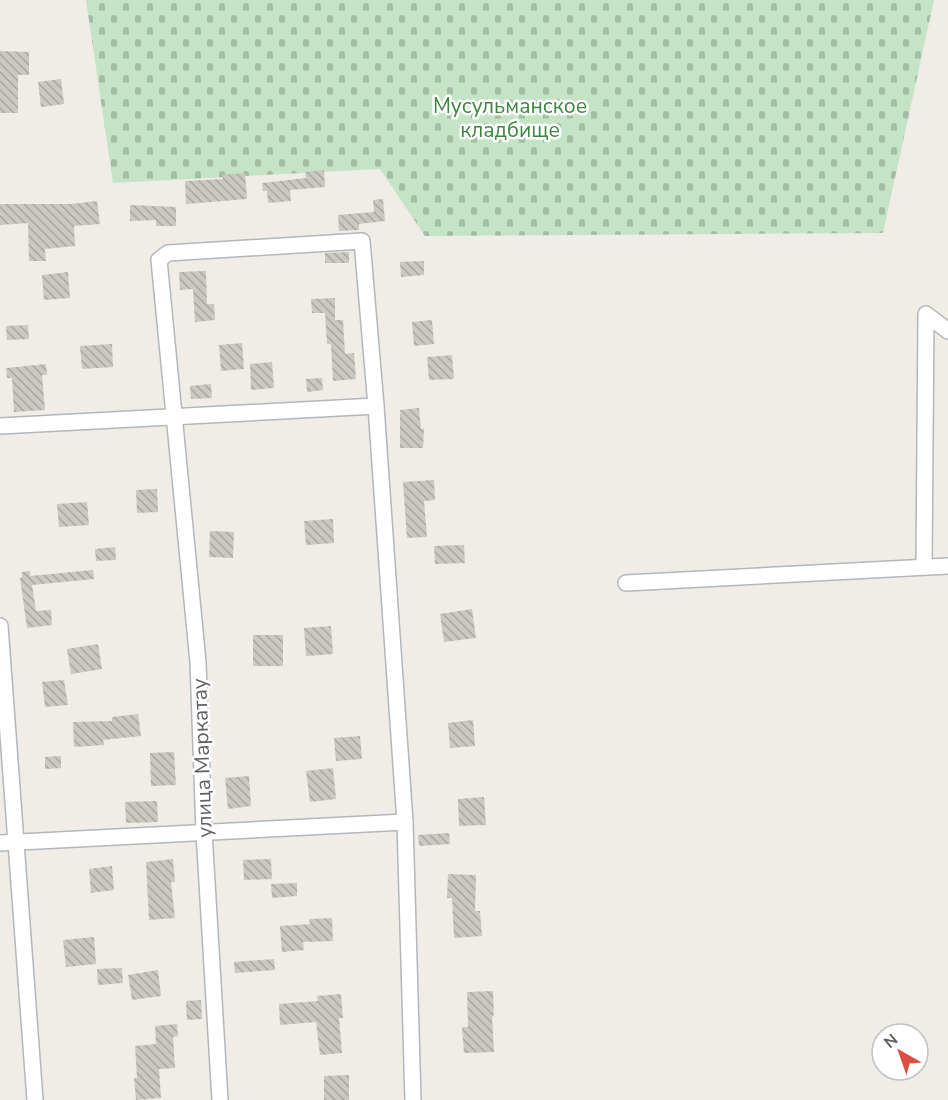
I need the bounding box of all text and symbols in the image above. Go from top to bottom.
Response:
park label: Мусульманское кладбище [433,92,587,144]
street label: улица Маркатау [185,678,219,838]
north arrow [870,1022,930,1082]
text: N [879,1029,903,1054]

